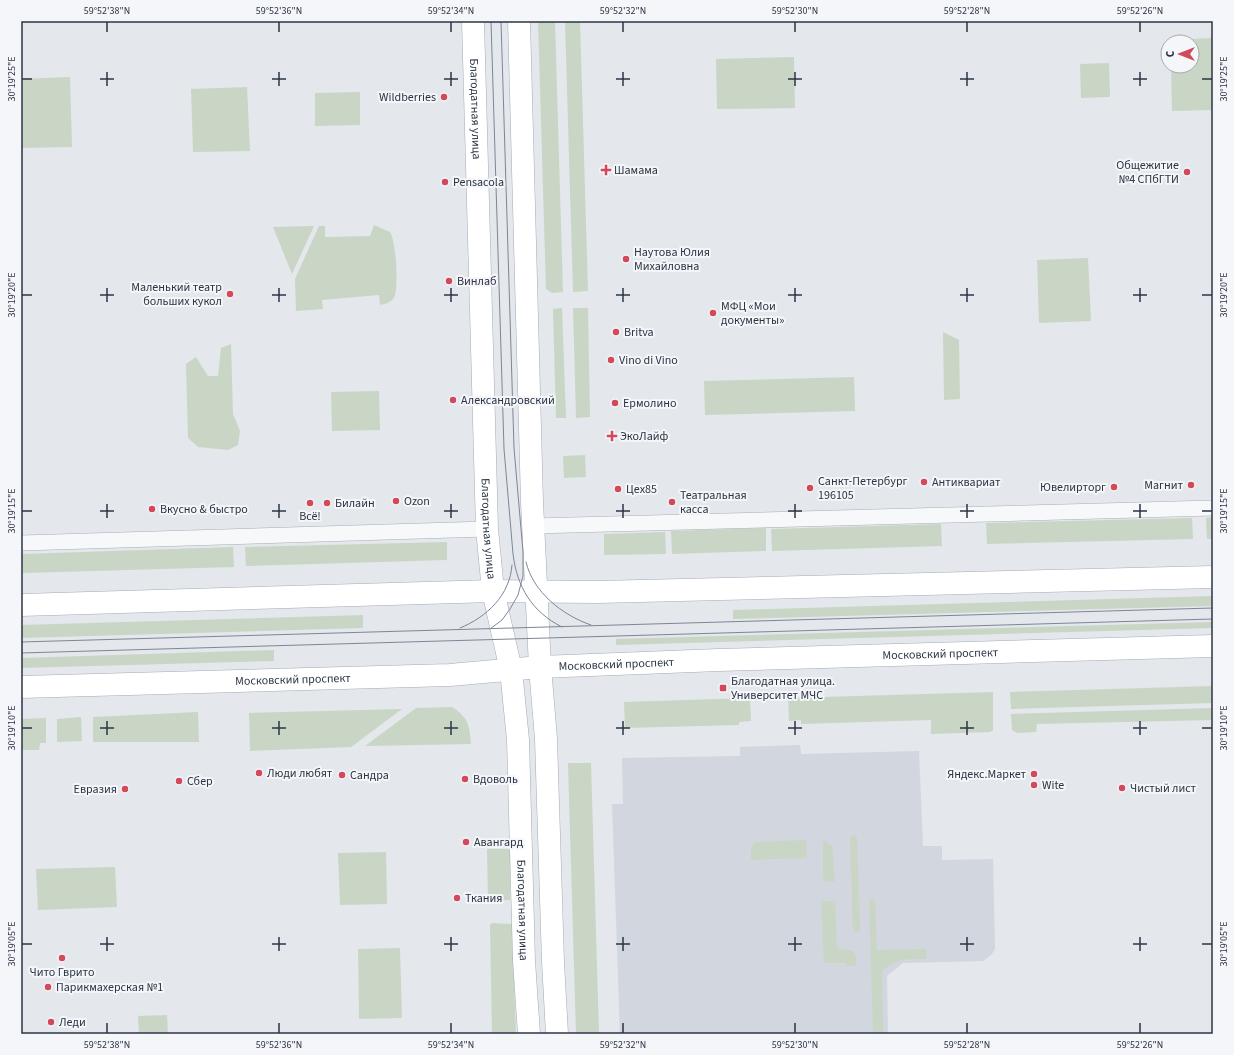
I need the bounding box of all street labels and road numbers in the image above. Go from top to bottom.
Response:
street label: Благодатная улица [465,58,485,160]
street label: Благодатная улица [477,478,500,580]
street label: Московский проспект [882,644,999,664]
street label: Московский проспект [558,654,675,675]
street label: Московский проспект [235,670,351,690]
street label: Благодатная улица [512,859,532,961]

